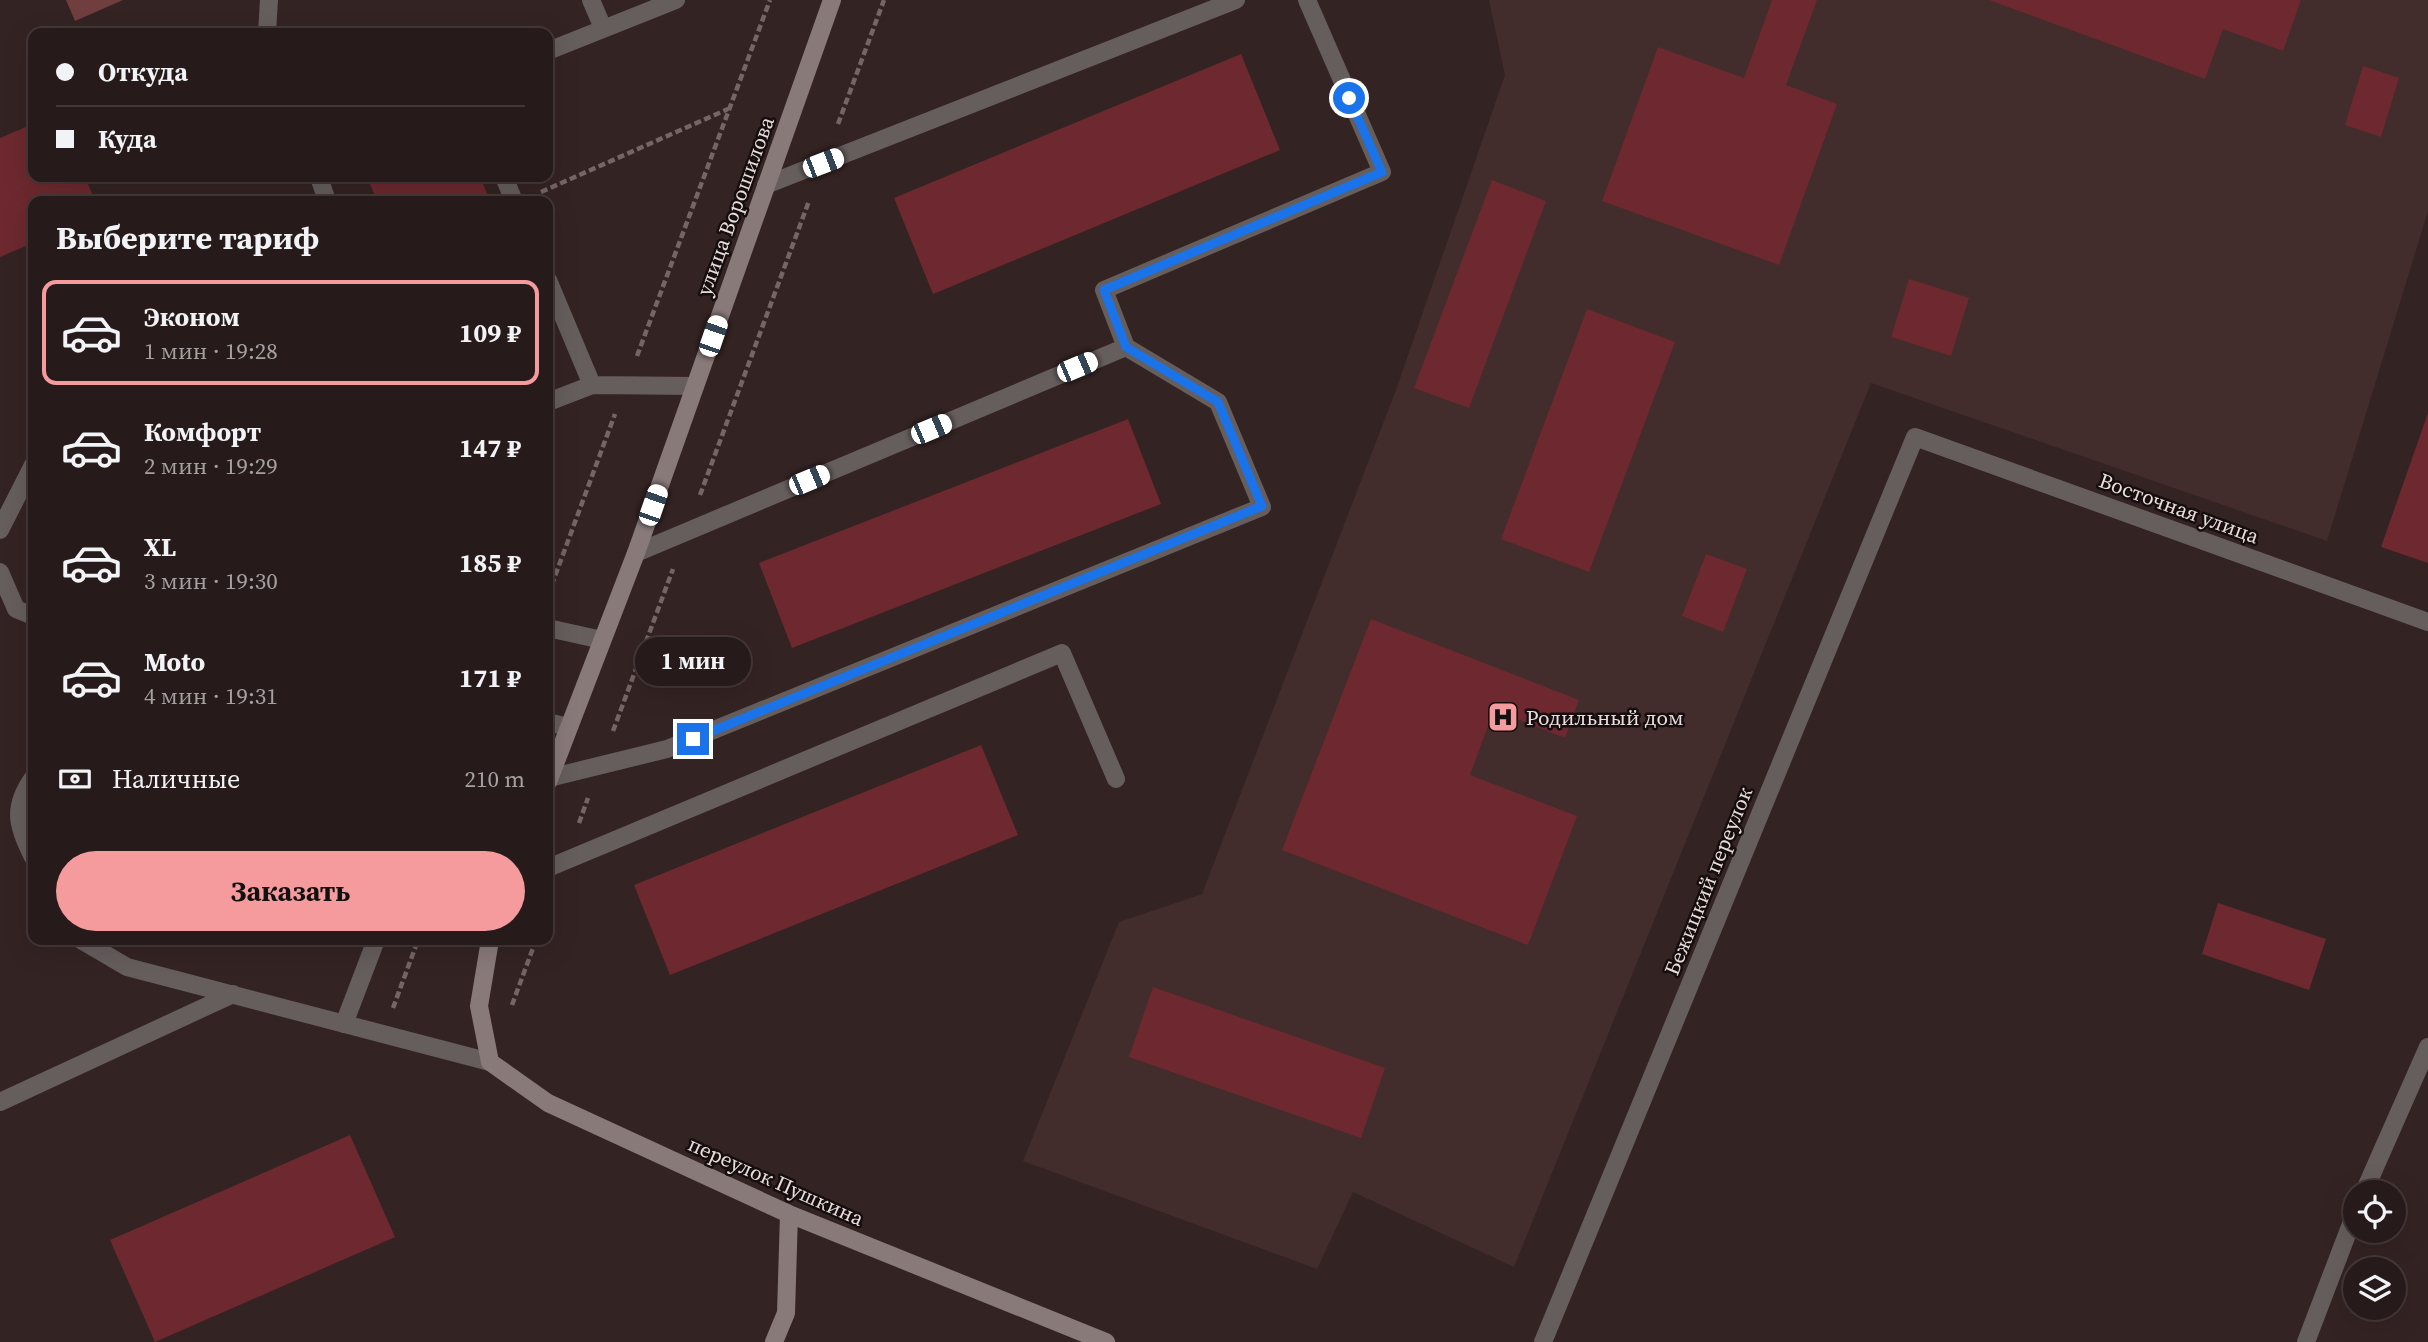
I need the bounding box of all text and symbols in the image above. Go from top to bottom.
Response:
text: Откуда [98,54,188,90]
route start [1333,82,1365,114]
street label: улица Ворошилова [689,112,781,300]
text: Куда [98,121,157,157]
car [800,146,847,180]
text: Выберите тариф [56,216,319,260]
text: Эконом [144,299,240,335]
icon: car [60,301,123,364]
car [697,313,730,359]
text: 109 ₽ [459,315,521,351]
text: 1 мин · 19:28 [144,335,278,367]
car [1054,349,1101,385]
car [908,411,955,447]
text: Комфорт [144,414,261,450]
icon: car [60,416,123,479]
text: 147 ₽ [459,430,521,466]
text: 2 мин · 19:29 [144,450,278,482]
car [786,462,833,498]
street label: Восточная улица [2095,466,2263,550]
car [637,482,670,528]
text: XL [144,529,176,565]
icon: car [60,531,123,594]
text: 185 ₽ [459,545,521,581]
text: 3 мин · 19:30 [144,565,278,597]
callout: 1 мин [635,638,751,686]
text: Moto [144,644,205,680]
text: 1 мин [661,645,725,677]
icon: car [60,646,123,709]
text: 171 ₽ [459,660,521,696]
text: 4 мин · 19:31 [144,680,278,712]
hospital icon: Родильный дом [1486,700,1520,734]
place label: Родильный дом [1526,703,1684,732]
route end [677,723,709,755]
icon: cash [56,760,94,798]
text: Наличные [112,761,240,797]
text: 210 m [464,763,525,795]
street label: Бежицкий переулок [1657,782,1759,979]
button: Заказать [56,851,525,931]
street label: переулок Пушкина [684,1129,869,1233]
map controls [2343,1180,2406,1320]
button: locate [2343,1180,2406,1243]
button: layers [2343,1257,2406,1320]

